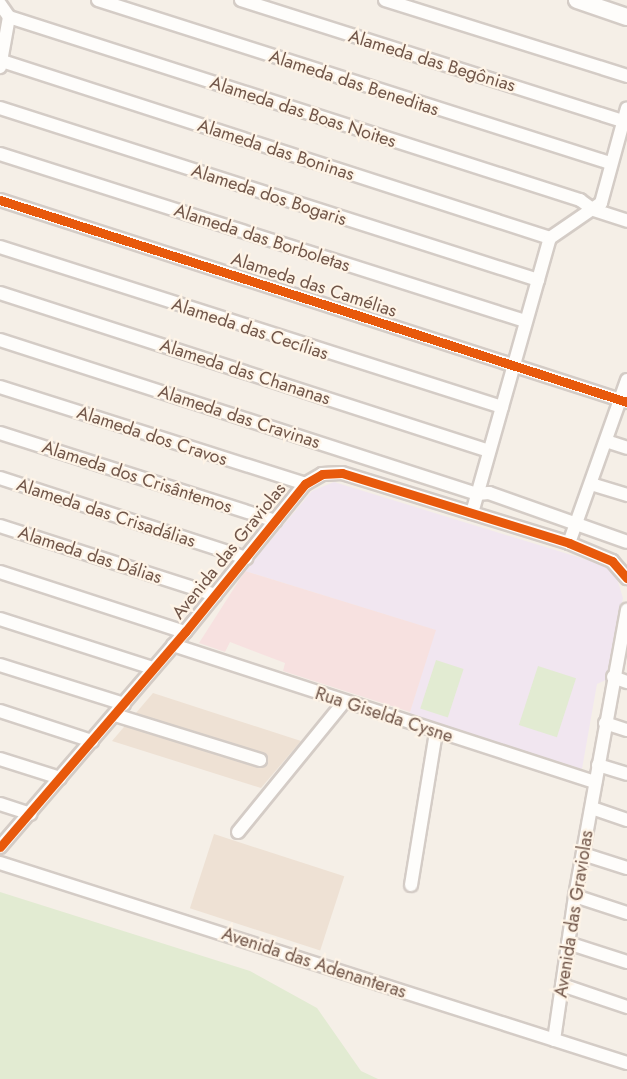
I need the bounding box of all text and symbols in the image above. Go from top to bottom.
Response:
street label: Alameda das Begônias [346,25,518,97]
street label: Alameda das Beneditas [266,45,442,121]
street label: Alameda das Boas Noites [207,72,399,152]
street label: Alameda das Boninas [195,115,357,185]
street label: Alameda dos Bogaris [189,160,349,230]
street label: Alameda das Borboletas [171,199,353,277]
street label: Alameda das Camélias [228,248,400,322]
street label: Alameda das Cecílias [169,293,331,365]
street label: Alameda das Chananas [157,334,333,410]
street label: Alameda das Cravinas [155,381,323,453]
street label: Alameda dos Cravos [74,401,230,471]
street label: Alameda dos Crisântemos [39,436,235,518]
street label: Alameda das Crisadálias [14,474,198,552]
street label: Avenida das Graviolas [167,478,291,624]
street label: Alameda das Dálias [16,522,164,588]
street label: Rua Giselda Cysne [312,683,456,747]
street label: Avenida das Graviolas [550,829,598,999]
street label: Avenida das Adenanteras [219,923,409,1003]

